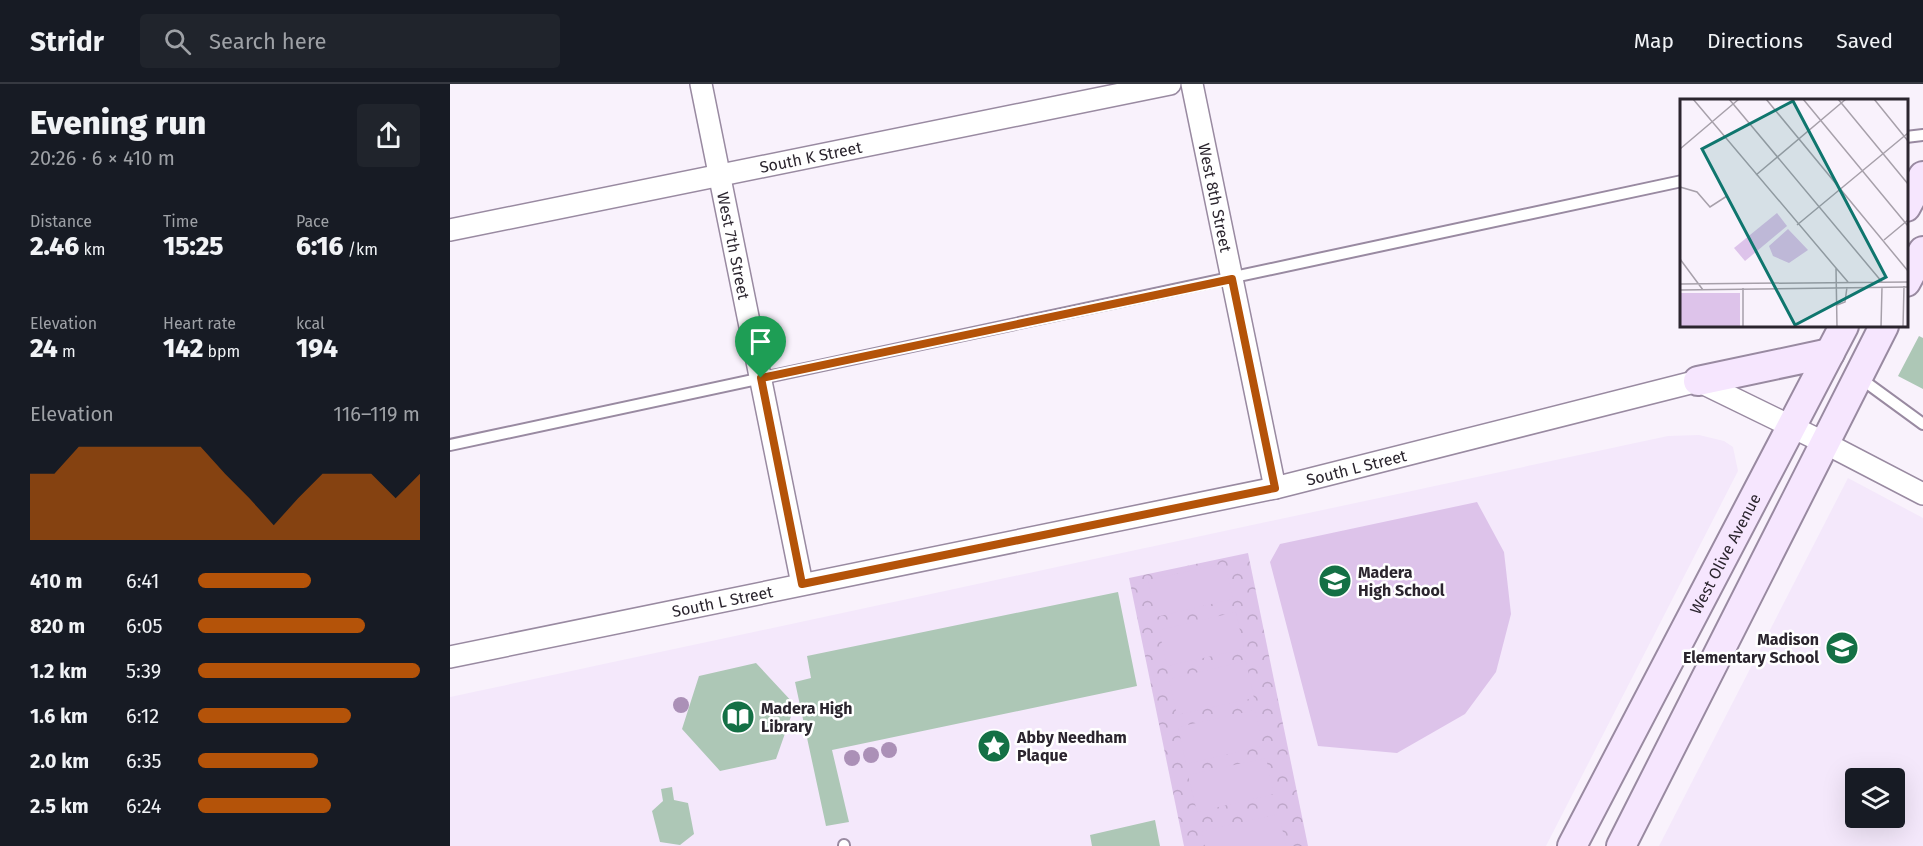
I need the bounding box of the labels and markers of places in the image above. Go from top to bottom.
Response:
pin [735,316,786,378]
school or university icon: Madera High School [1317,563,1353,599]
place label: Madera High School [1358,563,1445,600]
place label: Madison Elementary School [1683,630,1819,667]
school or university icon: Madison Elementary School [1824,630,1860,666]
library icon: Madera High Library [720,699,756,735]
place label: Madera High Library [761,699,852,736]
place icon: Abby Needham Plaque [976,728,1012,764]
place label: Abby Needham Plaque [1016,728,1127,765]

